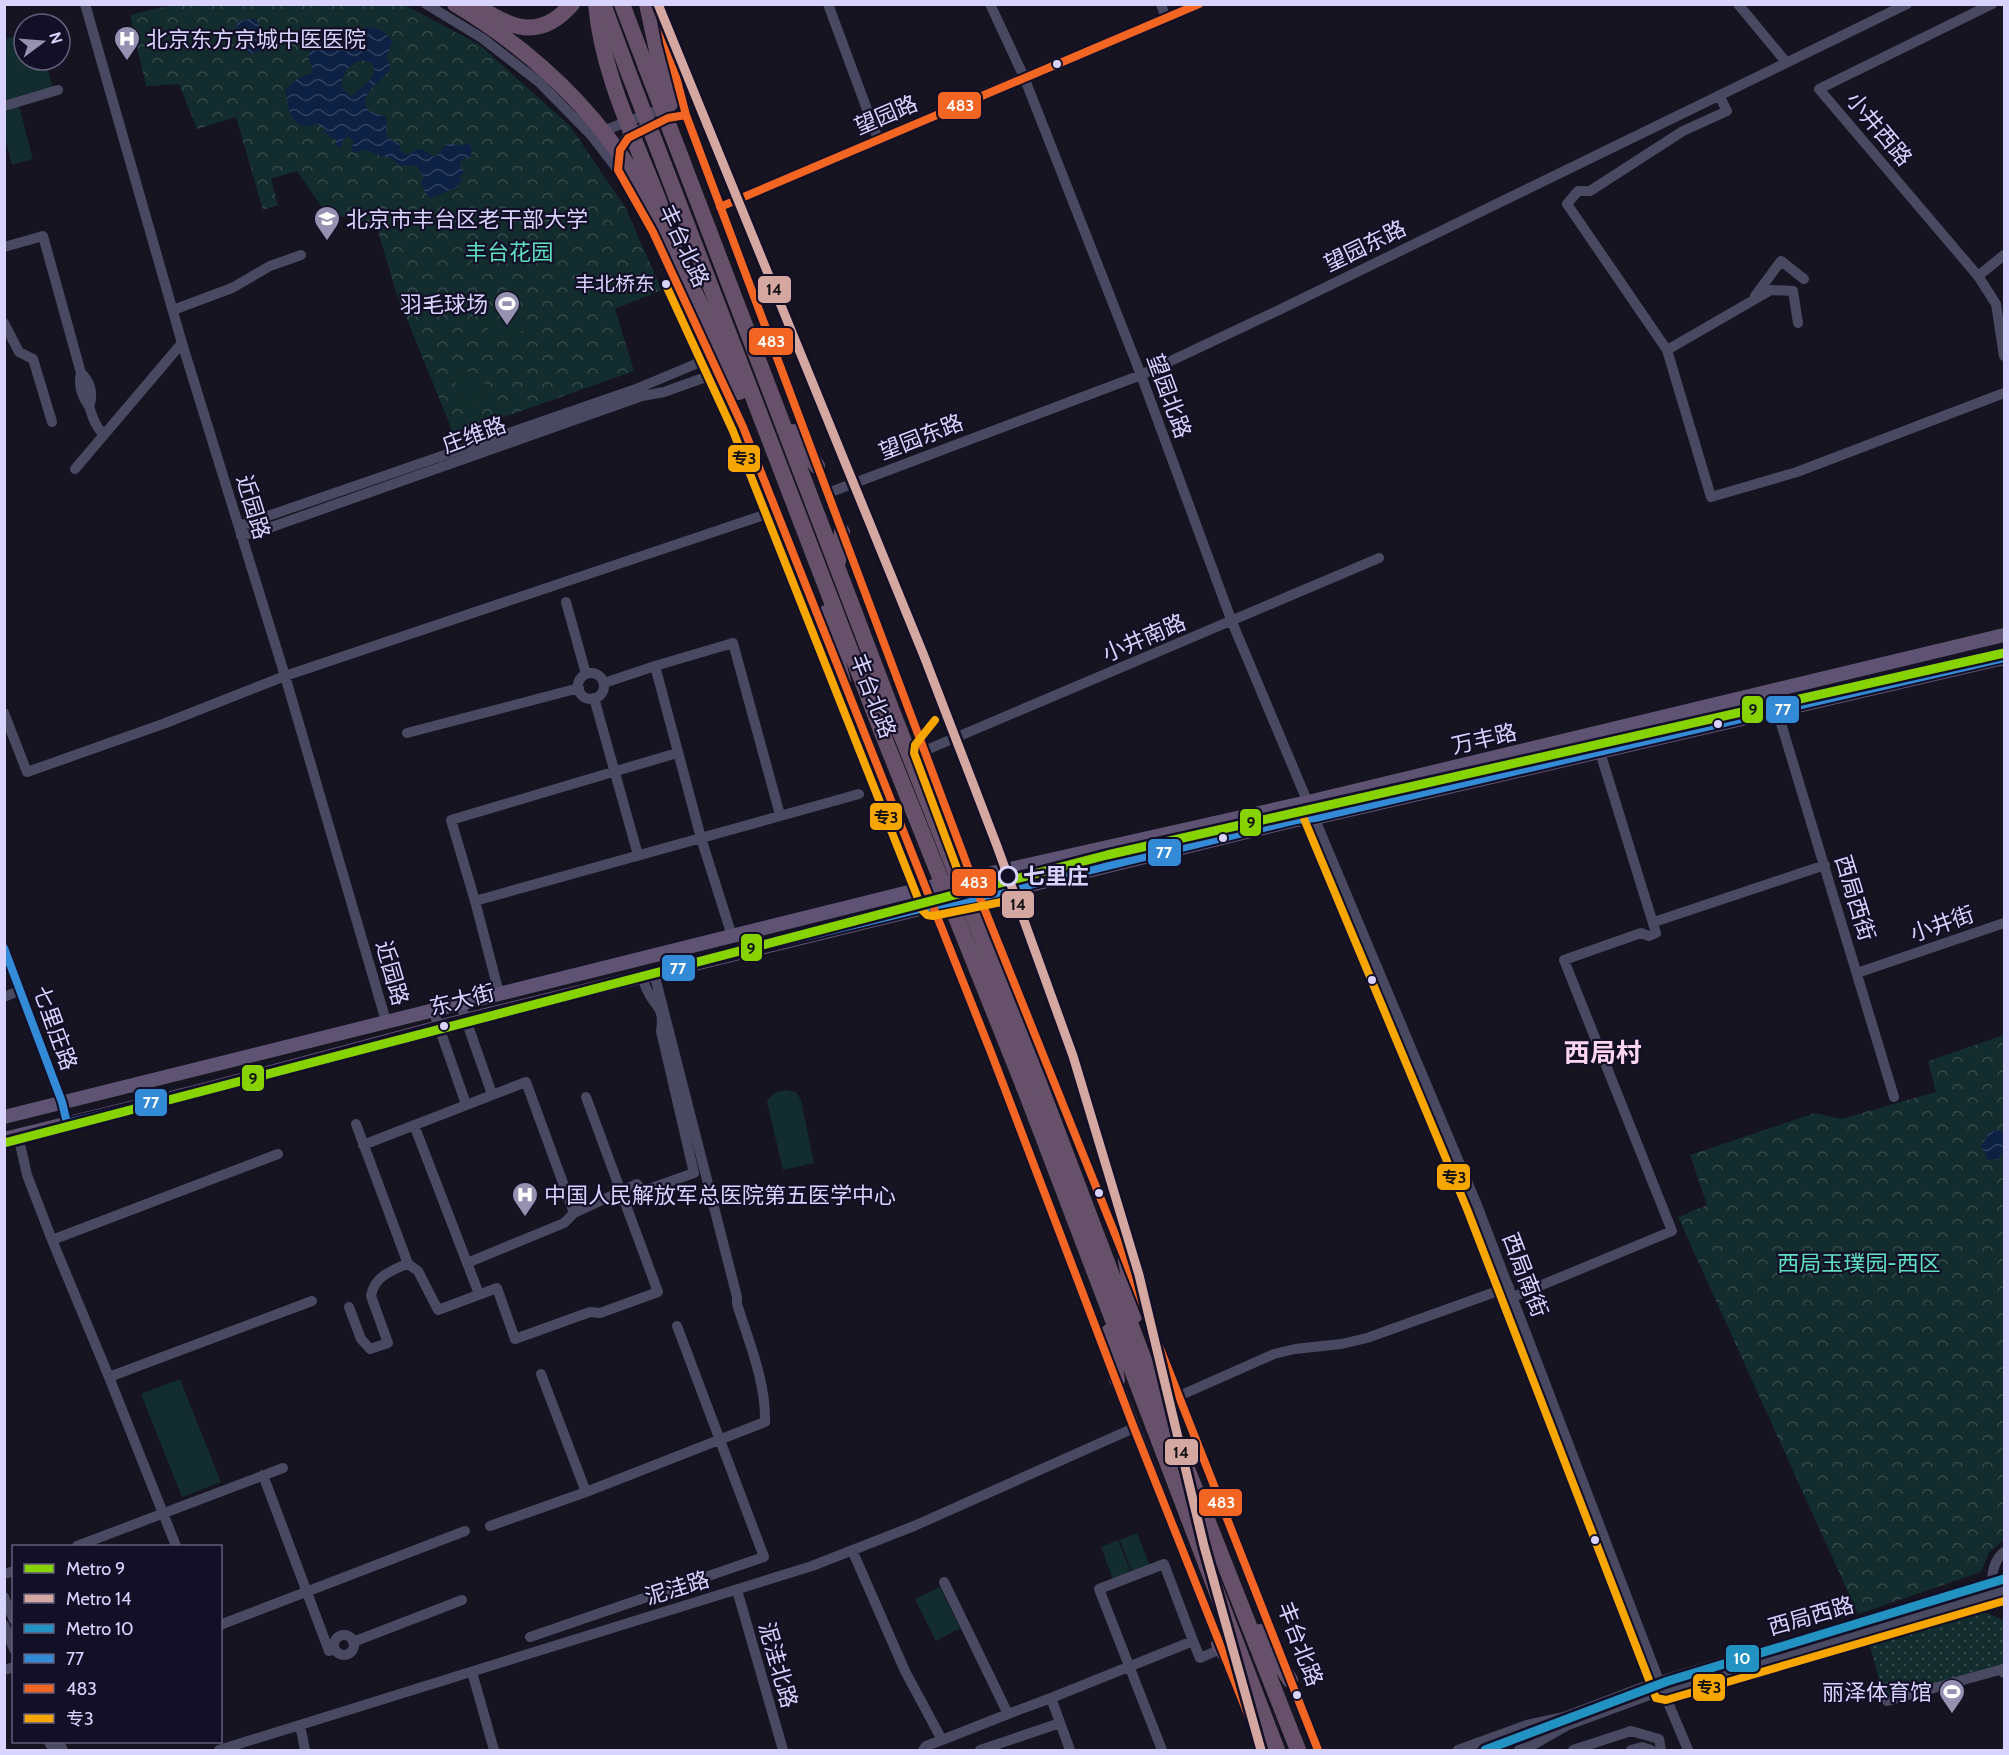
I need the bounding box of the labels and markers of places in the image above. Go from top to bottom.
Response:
hospital icon: 北京东方京城中医医院 [112,24,142,62]
place label: 北京东方京城中医医院 [146,26,366,53]
unlabelled marker [1051,58,1063,70]
school or university icon: 北京市丰台区老干部大学 [312,204,342,242]
place label: 北京市丰台区老干部大学 [346,206,588,233]
place label: 丰北桥东 [575,272,655,296]
marker: 丰北桥东 [660,278,672,290]
sports icon: 羽毛球场 [492,289,522,327]
place label: 羽毛球场 [400,291,488,318]
unlabelled marker [1712,718,1724,730]
unlabelled marker [1217,832,1229,844]
place label: 七里庄 [1023,863,1089,890]
marker: 七里庄 [998,866,1018,886]
unlabelled marker [1366,974,1378,986]
unlabelled marker [438,1020,450,1032]
hospital icon: 中国人民解放军总医院第五医学中心 [510,1180,540,1218]
place label: 中国人民解放军总医院第五医学中心 [544,1182,896,1209]
unlabelled marker [1093,1187,1105,1199]
unlabelled marker [1589,1534,1601,1546]
sports icon: 丽泽体育馆 [1937,1677,1967,1715]
place label: 丽泽体育馆 [1822,1679,1932,1706]
unlabelled marker [1291,1689,1303,1701]

